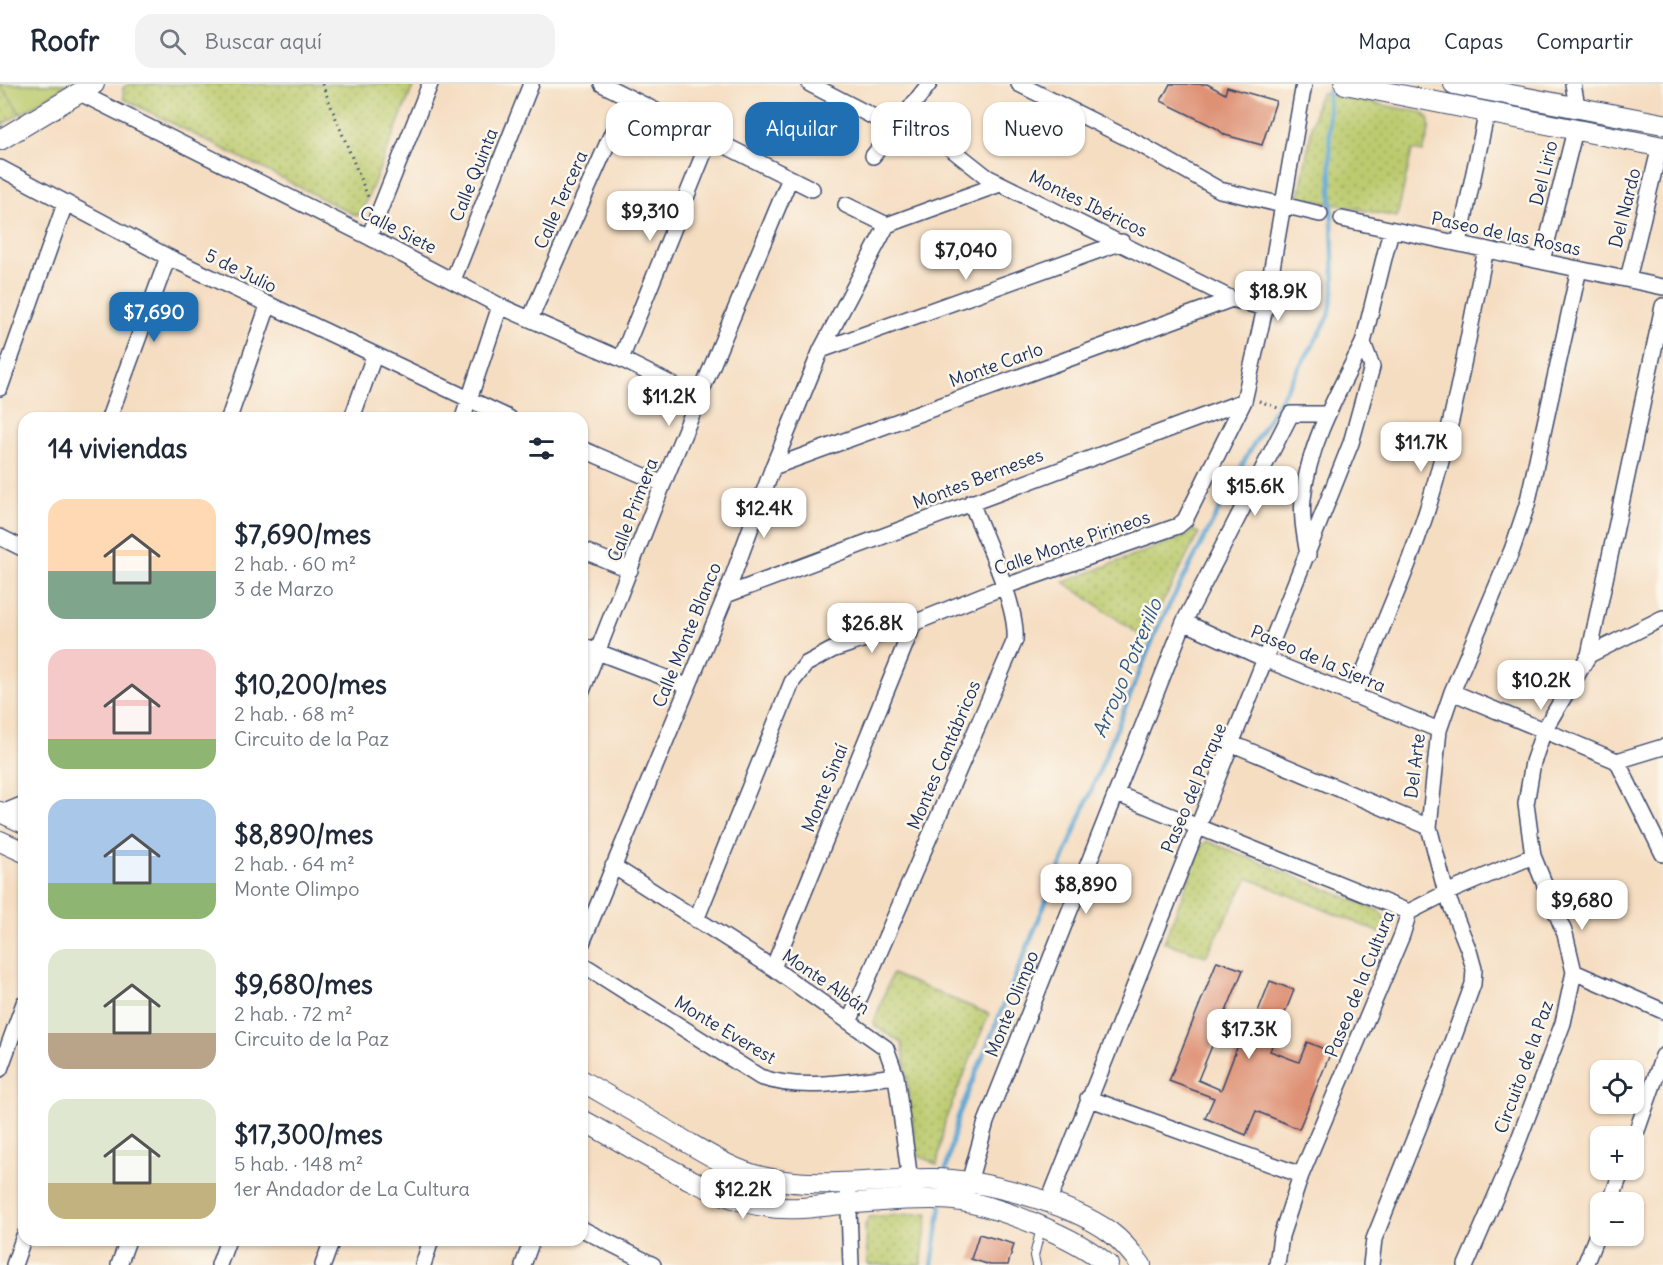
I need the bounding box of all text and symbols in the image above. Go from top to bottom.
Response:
search box [135,14,555,68]
text: Roofr [30,23,99,59]
icon: search [156,25,189,58]
text: Buscar aquí [204,27,322,55]
text: Mapa [1358,28,1411,55]
text: Capas [1444,28,1503,55]
text: Compartir [1536,28,1633,55]
chip: Comprar [606,102,733,156]
chip: Alquilar [745,102,859,156]
chip: Filtros [871,102,971,156]
chip: Nuevo [983,102,1085,156]
street label: Calle Quinta [444,125,503,225]
street label: Del Lirio [1524,138,1563,208]
street label: Calle Tercera [529,147,592,252]
street label: Montes Ibéricos [1025,165,1151,242]
street label: Del Nardo [1604,166,1645,250]
pin: $9,310 [601,191,699,242]
text: $9,310 [621,198,679,223]
street label: Calle Siete [356,200,441,259]
street label: Paseo de las Rosas [1429,206,1583,261]
pin: $7,040 [917,230,1015,281]
text: $7,040 [935,237,997,262]
street label: 5 de Julio [202,243,281,298]
pin: $18.9K [1229,271,1327,322]
text: $18.9K [1249,278,1307,303]
pin: $7,690 [105,292,203,343]
text: $7,690 [123,299,185,324]
street label: Monte Carlo [946,337,1046,392]
pin: $11.2K [620,376,718,427]
text: $11.2K [642,383,696,408]
pin: $11.7K [1372,422,1470,473]
text: $11.7K [1395,429,1447,454]
text: 14 viviendas [48,432,187,465]
icon: filters [525,432,558,465]
street label: Montes Berneses [909,443,1046,514]
street label: Calle Primera [602,455,663,565]
pin: $15.6K [1206,466,1304,517]
text: $15.6K [1226,473,1284,498]
pin: $12.4K [715,488,813,539]
text: $12.4K [735,495,793,520]
street label: Calle Monte Pirineos [991,505,1153,580]
text: $7,690/mes [234,518,371,551]
icon: home [96,523,168,595]
text: 2 hab. · 60 m² [234,551,356,576]
street label: Calle Monte Blanco [647,559,726,711]
text: 3 de Marzo [234,576,334,601]
water label: Arroyo Potrerillo [1086,593,1168,741]
pin: $26.8K [823,603,921,654]
text: $26.8K [841,610,903,635]
street label: Paseo de la Sierra [1247,620,1389,697]
pin: $10.2K [1492,660,1590,711]
text: $10.2K [1511,667,1571,692]
text: $10,200/mes [234,668,387,701]
icon: home [96,673,168,745]
street label: Montes Cantábricos [902,677,985,833]
text: 2 hab. · 68 m² [234,701,355,726]
street label: Paseo del Parque [1156,719,1231,856]
text: Circuito de la Paz [234,726,389,751]
street label: Del Arte [1399,732,1430,800]
street label: Monte Sinaí [796,740,853,835]
text: $8,890/mes [234,818,373,851]
icon: home [96,823,168,895]
text: 2 hab. · 64 m² [234,851,355,876]
pin: $8,890 [1037,864,1135,915]
text: $8,890 [1055,871,1117,896]
text: Monte Olimpo [234,876,359,901]
pin: $9,680 [1533,880,1631,931]
text: $9,680 [1551,887,1613,912]
street label: Paseo de la Cultura [1320,907,1399,1061]
street label: Monte Albán [778,944,875,1019]
street label: Monte Olimpo [980,947,1043,1060]
text: $9,680/mes [234,968,373,1001]
icon: home [96,973,168,1045]
street label: Monte Everest [670,990,780,1069]
street label: Circuito de la Paz [1489,997,1558,1136]
text: 2 hab. · 72 m² [234,1001,352,1026]
pin: $17.3K [1200,1009,1298,1060]
text: $17.3K [1221,1016,1277,1041]
text: Circuito de la Paz [234,1026,389,1051]
map controls [1590,1060,1644,1246]
button: locate [1590,1060,1644,1114]
text: $17,300/mes [234,1118,383,1151]
icon: home [96,1123,168,1195]
button: + [1590,1126,1644,1180]
text: 5 hab. · 148 m² [234,1151,363,1176]
pin: $12.2K [694,1169,792,1220]
text: 1er Andador de La Cultura [234,1176,470,1201]
text: $12.2K [714,1176,772,1201]
button: − [1590,1192,1644,1246]

